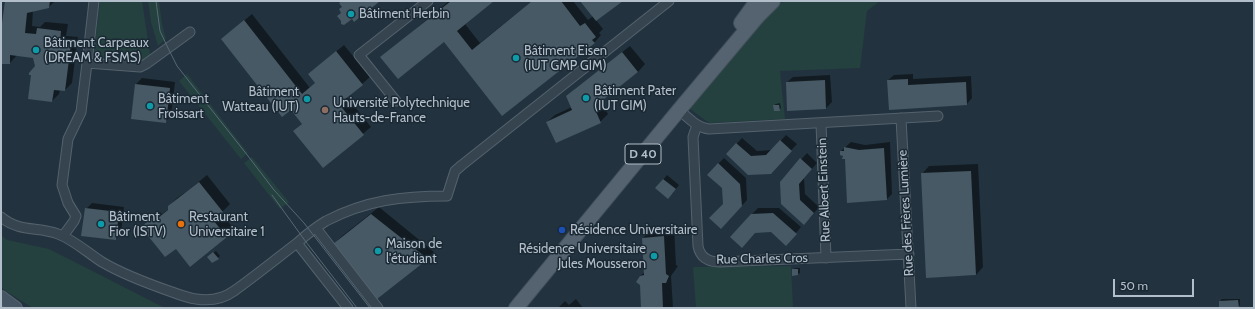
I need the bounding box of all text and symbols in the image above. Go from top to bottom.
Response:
place label: Bâtiment Herbin [359,6,450,22]
marker: Bâtiment Herbin [346,9,356,19]
place label: Bâtiment Carpeaux (DREAM & FSMS) [44,35,149,66]
place label: Bâtiment Eisen (IUT GMP GIM) [524,43,607,74]
marker: Bâtiment Carpeaux (DREAM & FSMS) [31,45,41,55]
marker: Bâtiment Eisen (IUT GMP GIM) [511,53,521,63]
place label: Bâtiment Pater (IUT GIM) [594,83,676,114]
place label: Bâtiment Watteau (IUT) [222,84,299,115]
place label: Bâtiment Froissart [158,91,209,122]
marker: Bâtiment Pater (IUT GIM) [581,93,591,103]
marker: Bâtiment Watteau (IUT) [302,94,312,104]
place label: Université Polytechnique Hauts-de-France [333,95,470,126]
marker: Bâtiment Froissart [145,101,155,111]
marker: Université Polytechnique Hauts-de-France [320,105,330,115]
street label: Rue Albert Einstein [814,138,834,242]
road number: D 40 [625,144,661,164]
street label: Rue des Frères Lumière [895,149,917,277]
place label: Bâtiment Fior (ISTV) [109,209,166,240]
place label: Restaurant Universitaire 1 [189,209,265,240]
marker: Bâtiment Fior (ISTV) [96,219,106,229]
marker: Restaurant Universitaire 1 [176,219,186,229]
place label: Résidence Universitaire [570,222,697,238]
marker: Résidence Universitaire [557,225,567,235]
place label: Maison de l'étudiant [386,236,442,267]
place label: Résidence Universitaire Jules Mousseron [519,241,646,272]
marker: Maison de l'étudiant [373,246,383,256]
street label: Rue Charles Cros [716,250,808,268]
marker: Résidence Universitaire Jules Mousseron [649,251,659,261]
scale bar [1115,271,1196,297]
text: 50 m [1120,278,1148,293]

